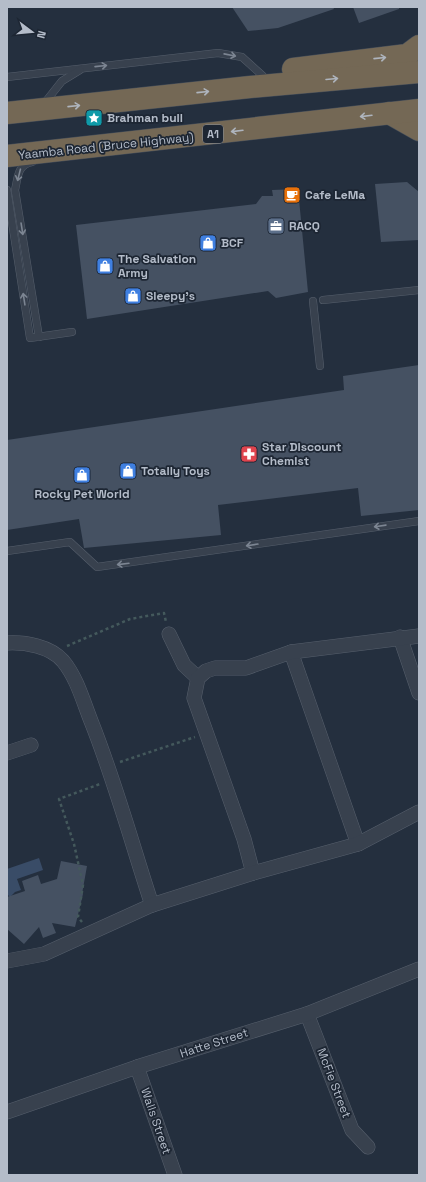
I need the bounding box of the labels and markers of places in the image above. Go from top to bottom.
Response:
place icon: Brahman bull [84,108,104,128]
place label: Brahman bull [107,110,183,126]
cafe icon: Cafe LeMa [282,185,302,205]
place label: Cafe LeMa [305,187,365,203]
office icon: RACQ [266,216,286,236]
place label: RACQ [289,218,320,234]
shop icon: BCF [198,233,218,253]
place label: BCF [221,235,244,251]
place label: The Salvation Army [118,251,196,281]
shop icon: The Salvation Army [95,256,115,276]
shop icon: Sleepy's [123,286,143,306]
place label: Sleepy's [146,288,195,304]
place label: Star Discount Chemist [262,439,341,469]
pharmacy icon: Star Discount Chemist [239,444,259,464]
shop icon: Totally Toys [118,461,138,481]
place label: Totally Toys [141,463,210,479]
shop icon: Rocky Pet World [72,465,92,485]
place label: Rocky Pet World [34,486,130,502]

